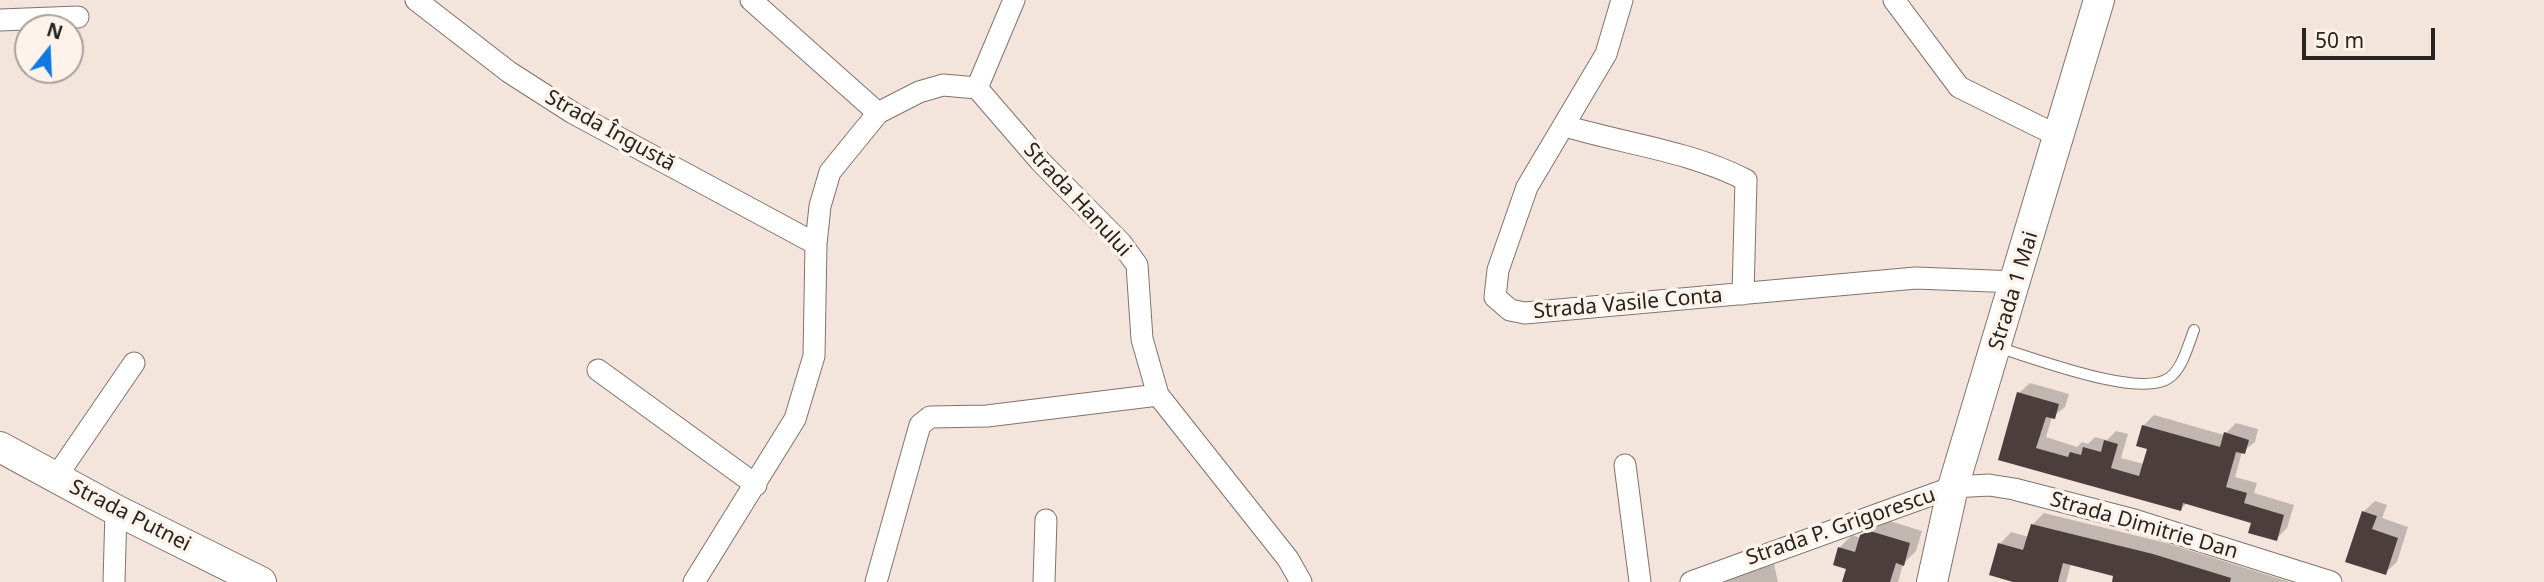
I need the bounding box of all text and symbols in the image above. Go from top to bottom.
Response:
north arrow [14,14,84,84]
scale bar [2306,14,2439,58]
text: N [43,16,66,46]
text: 50 m [2315,26,2364,54]
street label: Strada Îngustă [541,85,679,177]
street label: Strada Hanului [1018,138,1136,262]
street label: Strada 1 Mai [1984,228,2044,354]
street label: Strada Vasile Conta [1532,283,1724,325]
street label: Strada Putnei [65,475,195,557]
street label: Strada P. Grigorescu [1743,483,1939,571]
street label: Strada Dimitrie Dan [2047,487,2241,565]

